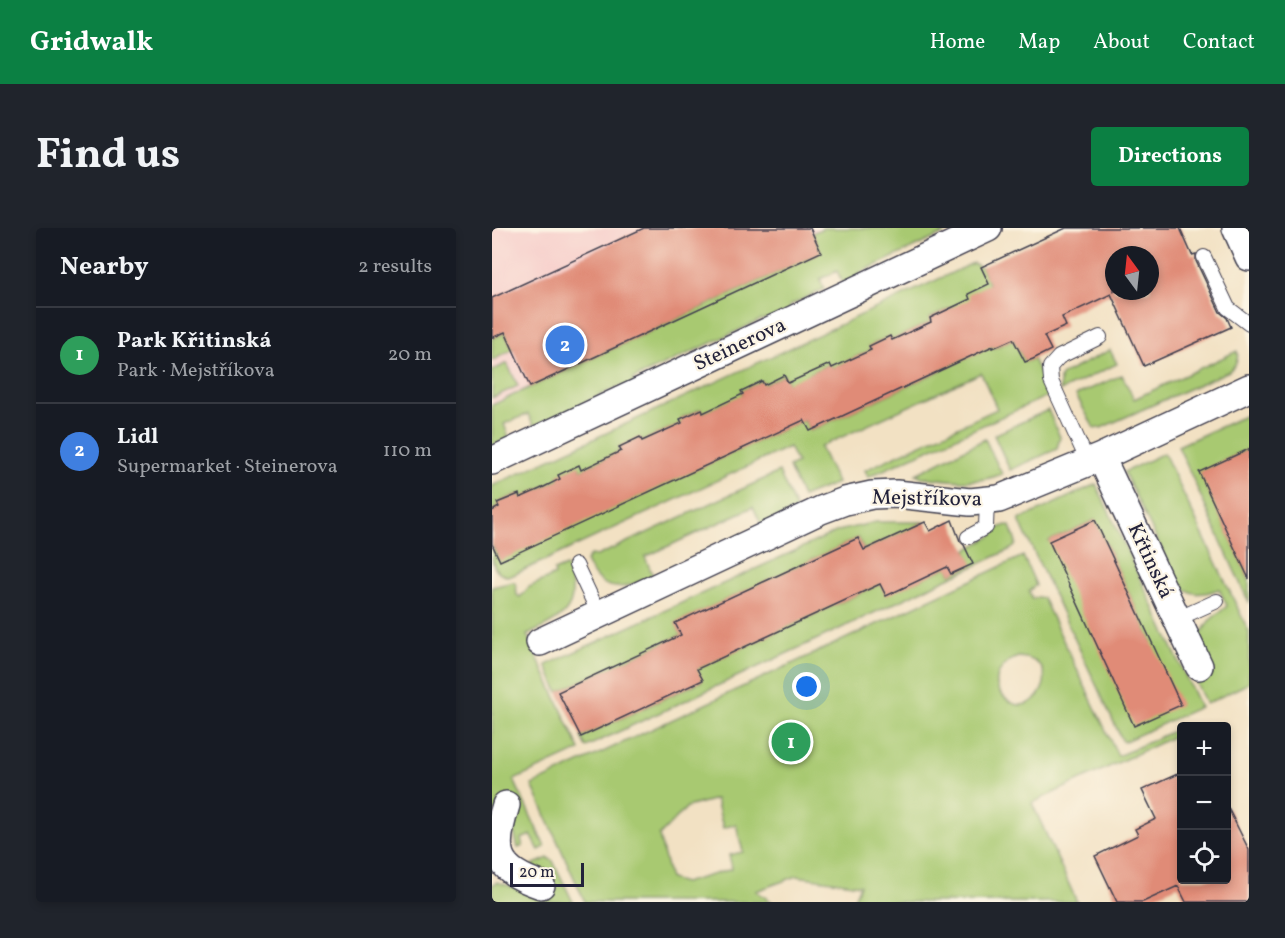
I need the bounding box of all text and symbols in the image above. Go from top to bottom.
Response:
text: Gridwalk [30,23,153,62]
text: Home [930,28,985,57]
text: Map [1018,28,1060,57]
text: About [1093,28,1150,57]
text: Contact [1183,28,1255,57]
text: Find us [36,127,180,186]
button: Directions [1091,127,1249,186]
north arrow [1105,246,1159,300]
text: Nearby [60,249,149,285]
text: 2 results [358,253,432,281]
street label: Steinerova [689,311,791,379]
pin: 2 [546,322,584,368]
text: Park Křitinská [117,326,271,357]
text: 1 [75,341,84,369]
text: 20 m [388,341,432,369]
text: Park · Mejstříkova [117,357,275,385]
text: Lidl [117,422,159,453]
text: 2 [74,437,85,465]
text: 110 m [383,437,432,465]
text: Supermarket · Steinerova [117,453,338,481]
street label: Mejstříkova [872,484,982,514]
street label: Křtinská [1120,519,1180,603]
your location [792,672,821,701]
pin: 1 [772,720,810,764]
map controls [1177,722,1231,884]
button: + [1177,722,1231,776]
button: − [1177,776,1231,830]
button: locate [1177,830,1231,884]
scale bar [510,860,584,888]
text: 20 m [519,862,554,884]

